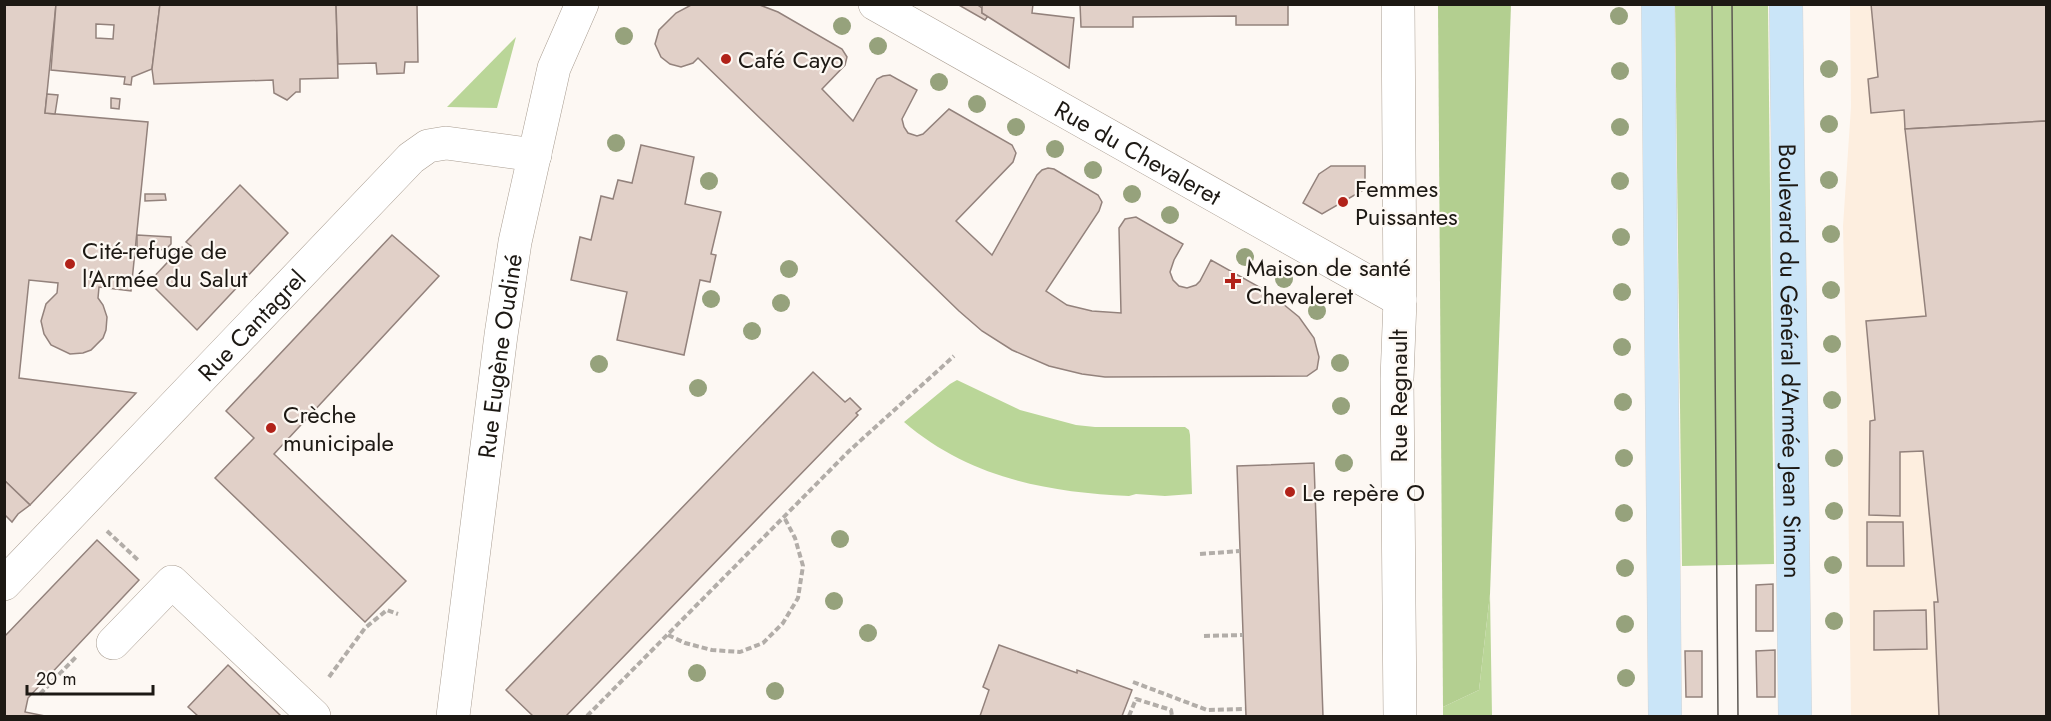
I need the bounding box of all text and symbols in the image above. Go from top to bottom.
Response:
place label: Café Cayo [738,42,844,77]
marker: Café Cayo [719,52,733,66]
street label: Rue du Chevaleret [1048,91,1228,213]
street label: Boulevard du Général d'Armée Jean Simon [1770,143,1811,579]
place label: Femmes Puissantes [1355,171,1458,234]
marker: Femmes Puissantes [1336,195,1350,209]
place label: Cité-refuge de l'Armée du Salut [82,233,248,296]
place label: Maison de santé Chevaleret [1246,250,1411,313]
street label: Rue Eugène Oudiné [468,251,531,460]
marker: Cité-refuge de l'Armée du Salut [63,257,77,271]
street label: Rue Cantagrel [189,261,313,389]
marker: Maison de santé Chevaleret [1224,272,1242,290]
street label: Rue Regnault [1381,329,1416,463]
place label: Crèche municipale [283,397,394,460]
marker: Crèche municipale [264,421,278,435]
place label: Le repère O [1302,475,1425,510]
marker: Le repère O [1283,485,1297,499]
scale bar [27,658,153,696]
text: 20 m [36,666,76,692]

